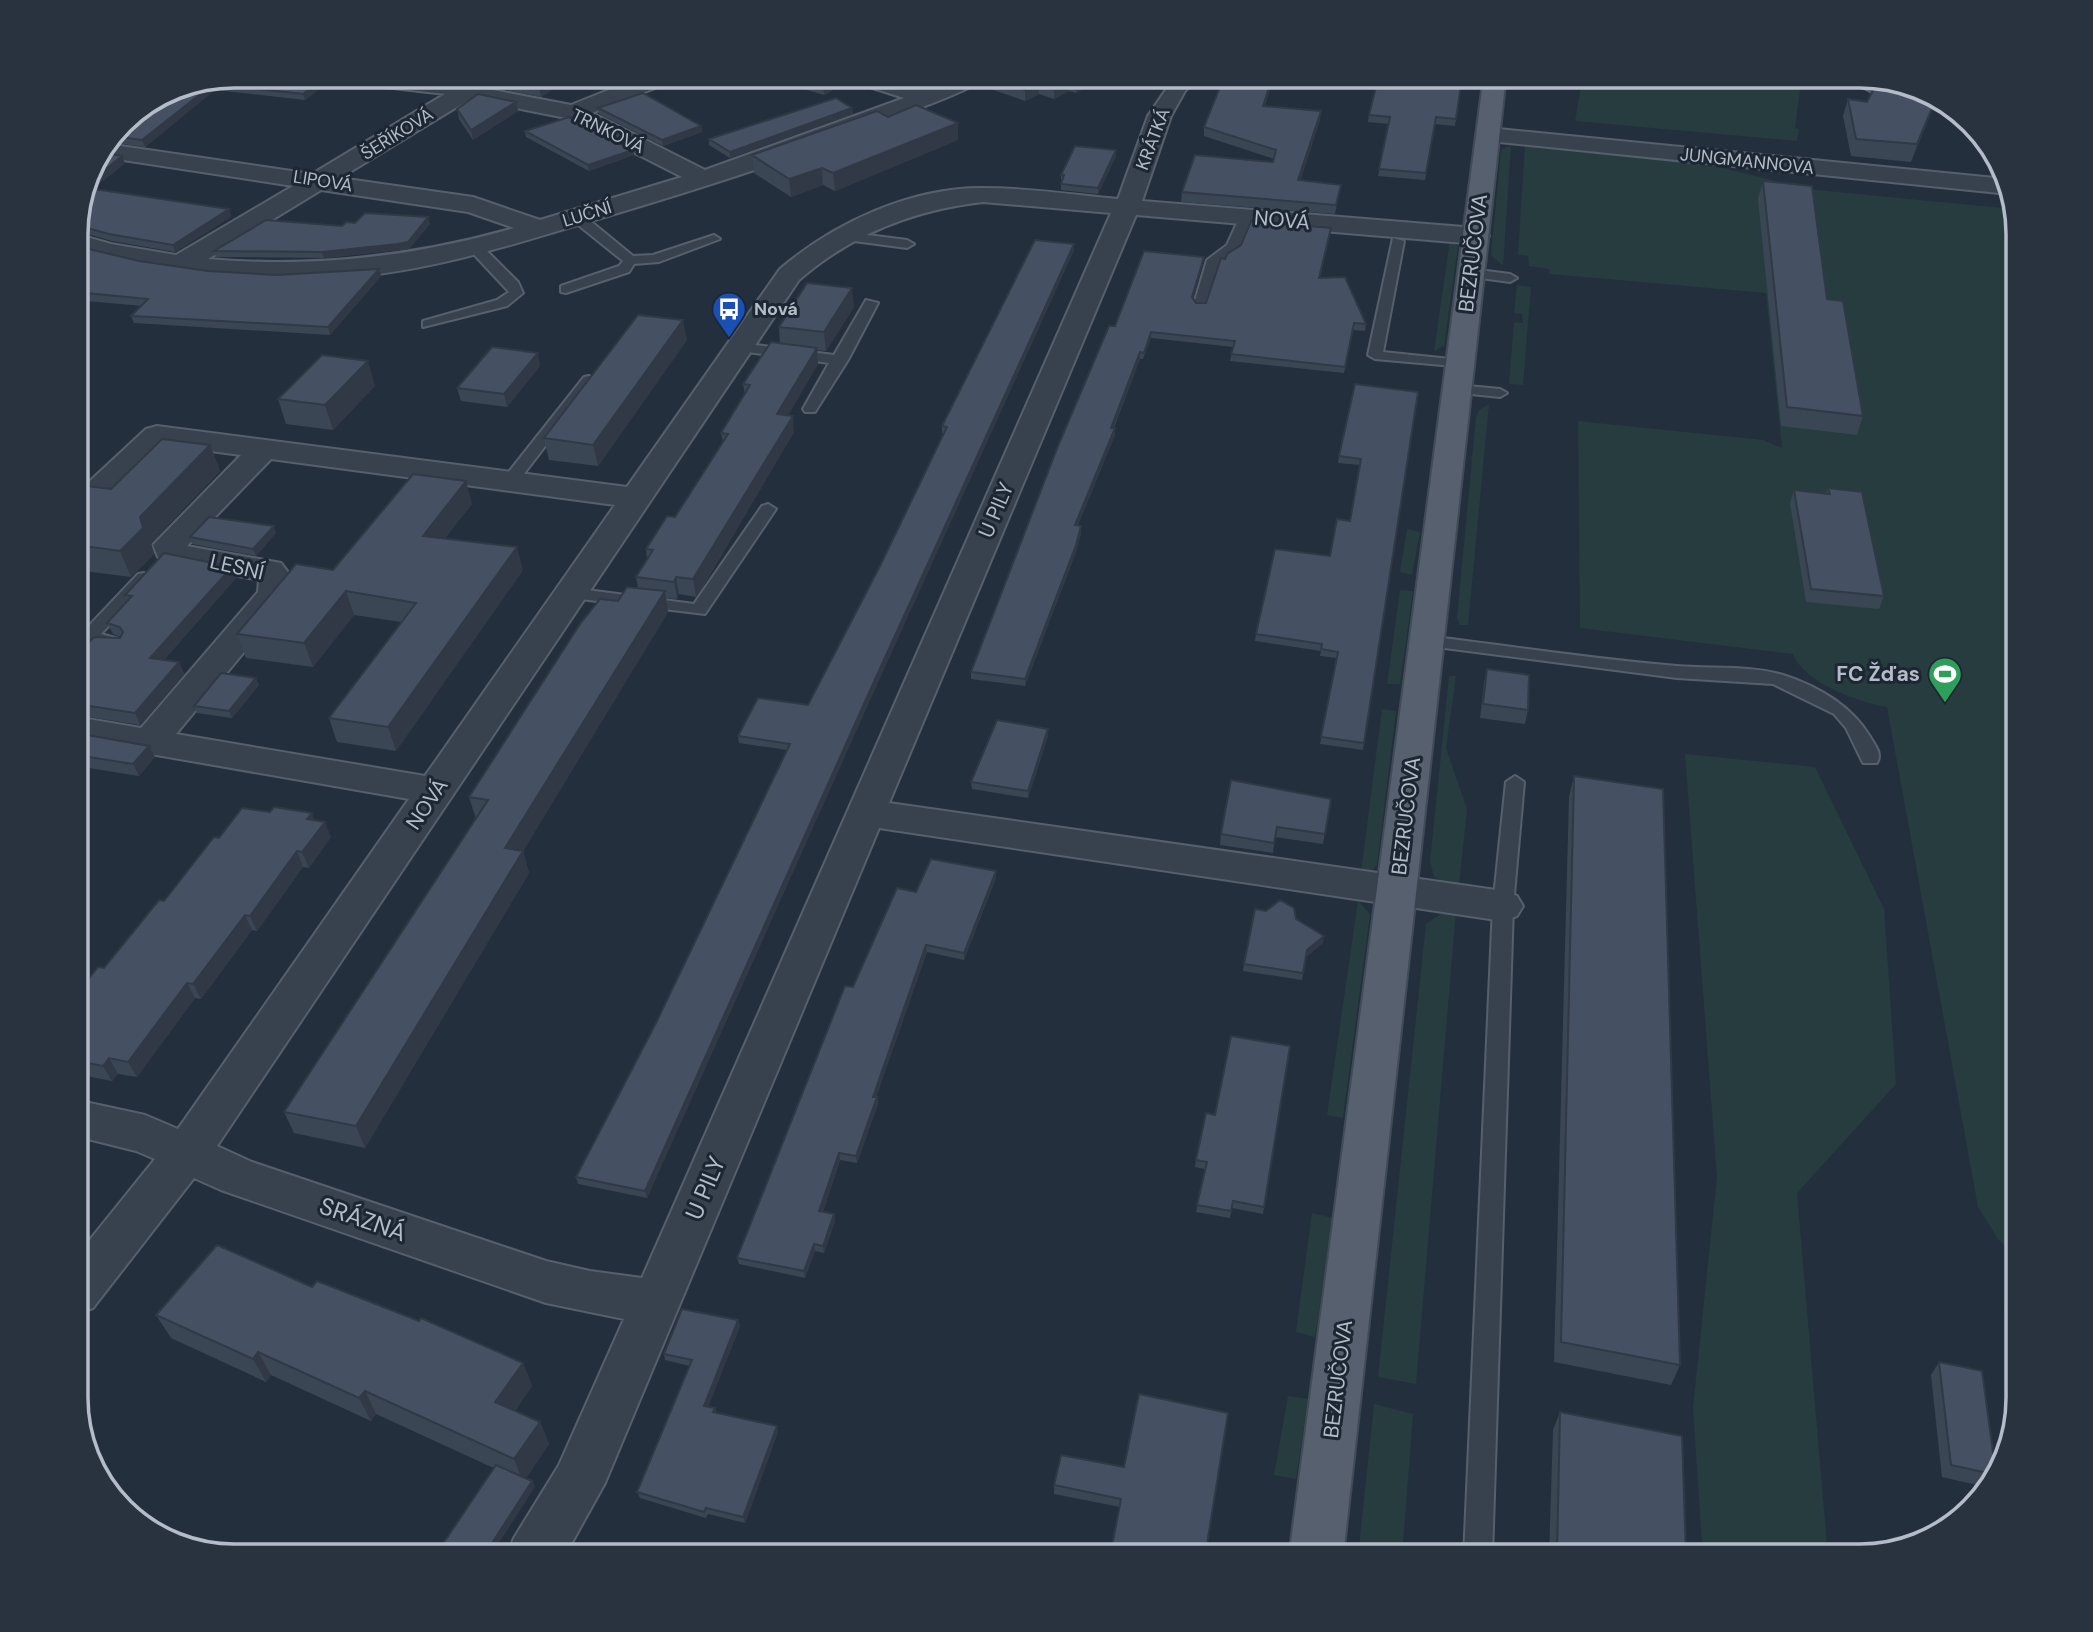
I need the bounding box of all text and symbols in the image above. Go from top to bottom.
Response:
street label: ŠEŘÍKOVÁ [356,102,438,166]
street label: TRNKOVÁ [567,103,649,159]
street label: KRÁTKÁ [1130,105,1176,173]
street label: JUNGMANNOVA [1679,142,1815,180]
street label: LIPOVÁ [292,164,354,198]
street label: BEZRUČOVA [1452,192,1494,314]
street label: LUČNÍ [559,195,615,233]
street label: NOVÁ [1253,204,1311,236]
bus stop icon: Nová [710,290,748,339]
place label: Nová [754,297,798,321]
street label: U PILY [972,478,1020,542]
street label: LESNÍ [207,547,267,587]
sports icon: FC Žďas [1926,655,1964,704]
place label: FC Žďas [1836,660,1920,688]
street label: BEZRUČOVA [1385,755,1427,877]
street label: NOVÁ [400,773,454,835]
street label: U PILY [678,1152,732,1224]
street label: SRÁZNÁ [316,1190,410,1248]
street label: BEZRUČOVA [1317,1318,1359,1440]

